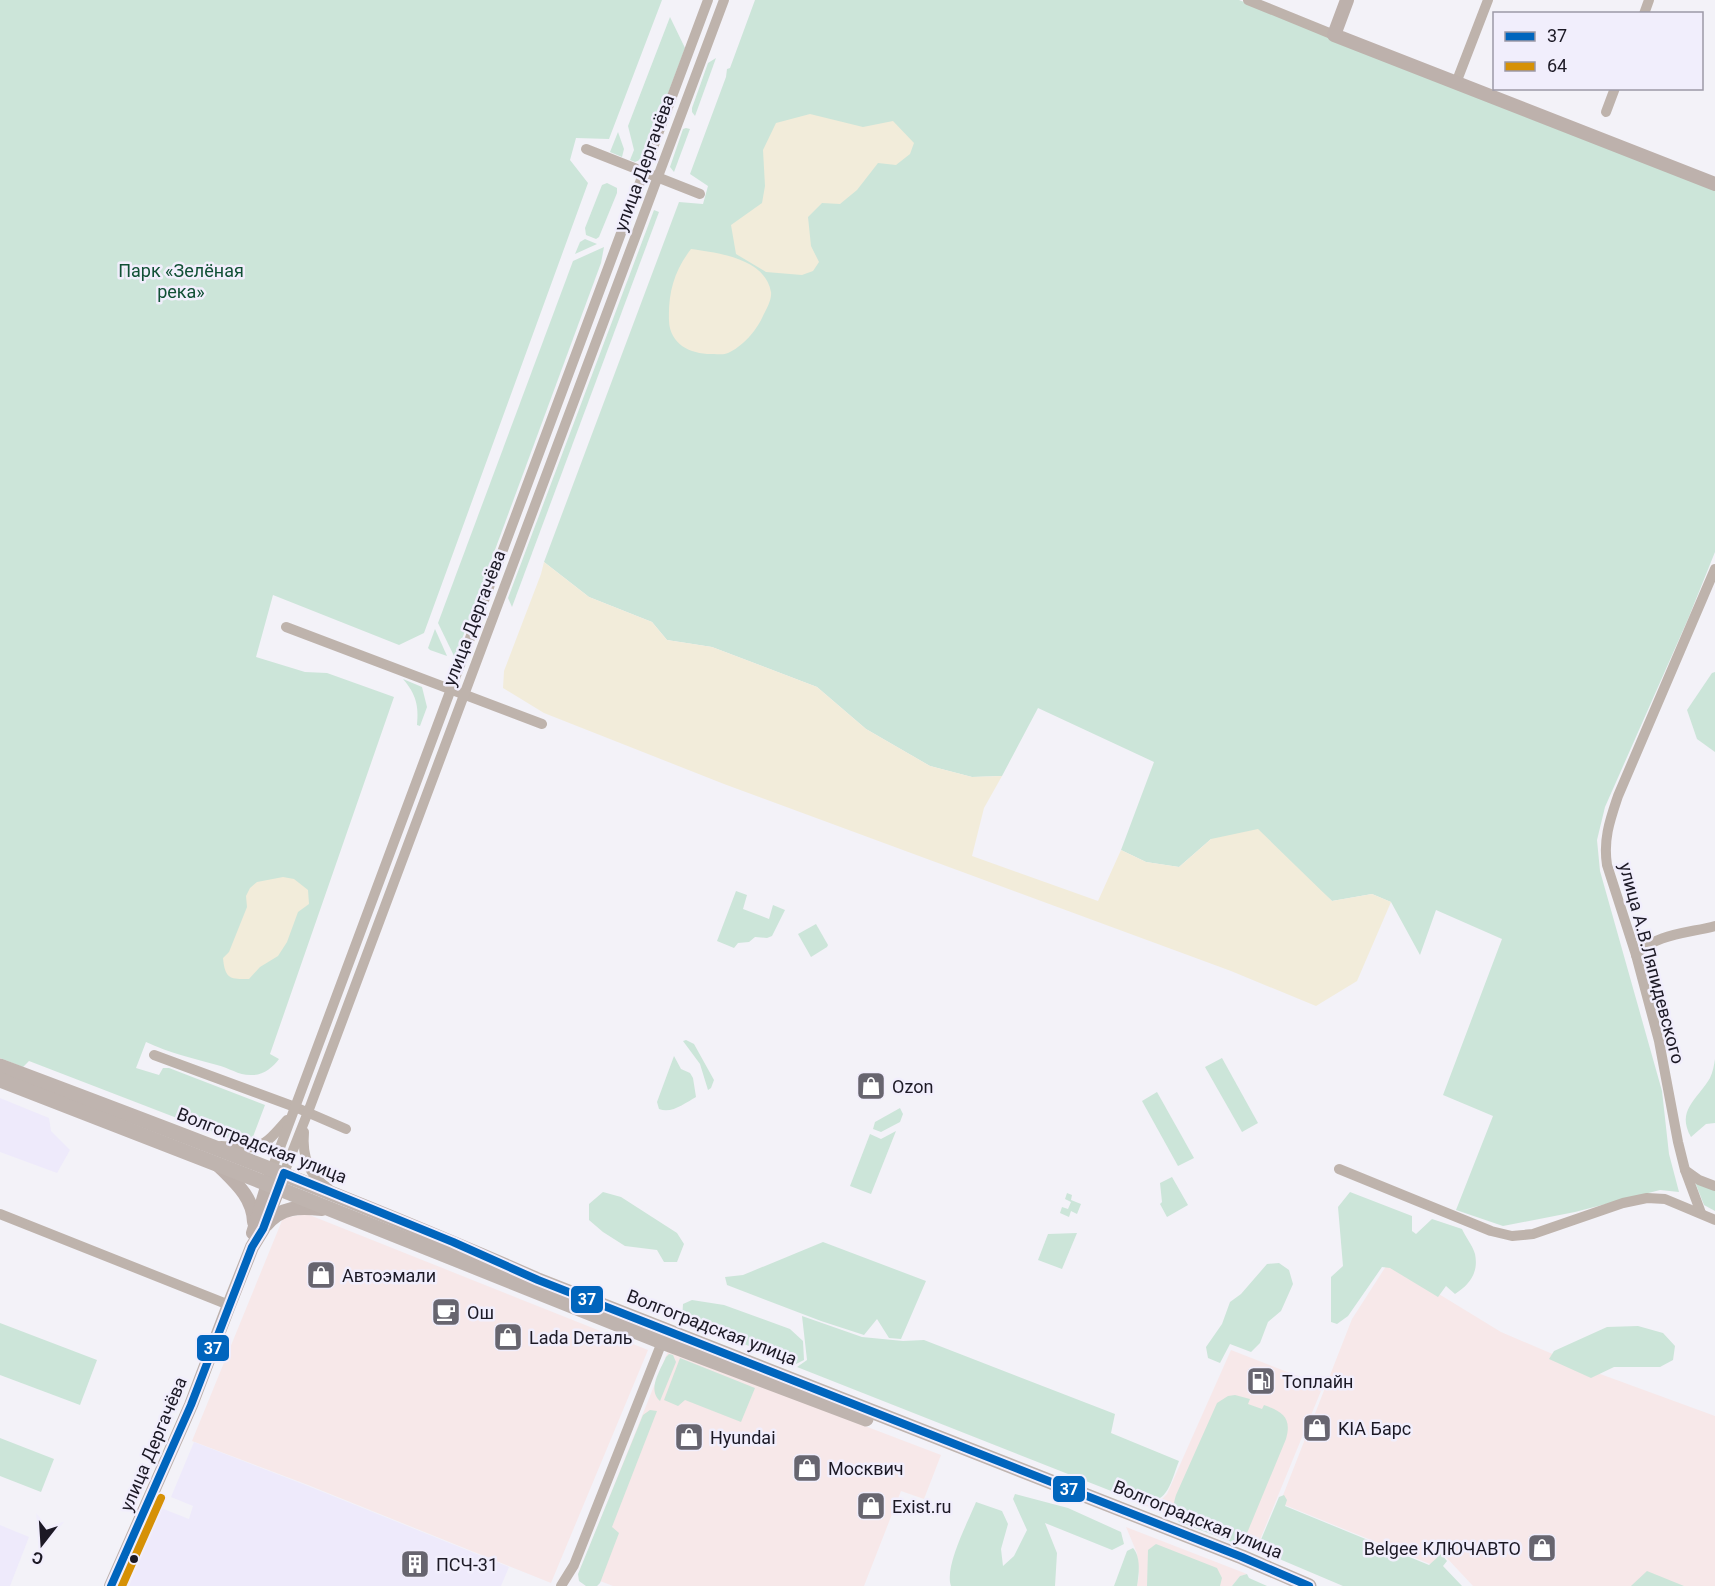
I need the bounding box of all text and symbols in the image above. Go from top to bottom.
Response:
legend [1493,12,1703,90]
text: 37 [1547,25,1567,46]
text: 64 [1547,55,1567,76]
street label: улица Дергачёва [610,92,678,234]
park label: Парк «Зелёная река» [118,260,244,302]
street label: улица Дергачёва [438,547,510,689]
street label: улица А.В.Ляпидевского [1615,860,1689,1066]
shop icon: Ozon [855,1070,887,1102]
place label: Ozon [892,1076,933,1097]
street label: Волгоградская улица [174,1103,350,1187]
shop icon: Автоэмали [305,1259,337,1291]
place label: Автоэмали [342,1265,436,1286]
line badge: 37 [570,1285,604,1314]
street label: Волгоградская улица [624,1285,800,1369]
text: 37 [578,1290,596,1309]
cafe icon: Ош [430,1296,462,1328]
place label: Ош [467,1302,494,1323]
shop icon: Lada Dеталь [492,1321,524,1353]
place label: Lada Dеталь [529,1327,633,1348]
line badge: 37 [196,1334,230,1362]
text: 37 [204,1339,222,1358]
fuel station icon: Топлайн [1245,1365,1277,1397]
place label: Топлайн [1282,1371,1354,1392]
street label: улица Дергачёва [115,1374,191,1514]
shop icon: KIA Барс [1301,1412,1333,1444]
place label: KIA Барс [1338,1418,1411,1439]
shop icon: Hyundai [673,1421,705,1453]
place label: Hyundai [710,1427,776,1448]
shop icon: Москвич [791,1452,823,1484]
place label: Москвич [828,1458,904,1479]
line badge: 37 [1052,1475,1086,1503]
street label: Волгоградская улица [1110,1475,1286,1563]
text: 37 [1060,1480,1078,1499]
shop icon: Exist.ru [855,1490,887,1522]
place label: Exist.ru [892,1496,951,1517]
north arrow [12,1514,72,1574]
shop icon: Belgee КЛЮЧАВТО [1526,1532,1558,1564]
place label: Belgee КЛЮЧАВТО [1364,1538,1521,1559]
text: С [30,1547,46,1568]
building icon: ПСЧ-31 [399,1548,431,1580]
unlabelled marker [128,1553,140,1565]
place label: ПСЧ-31 [436,1554,498,1575]

